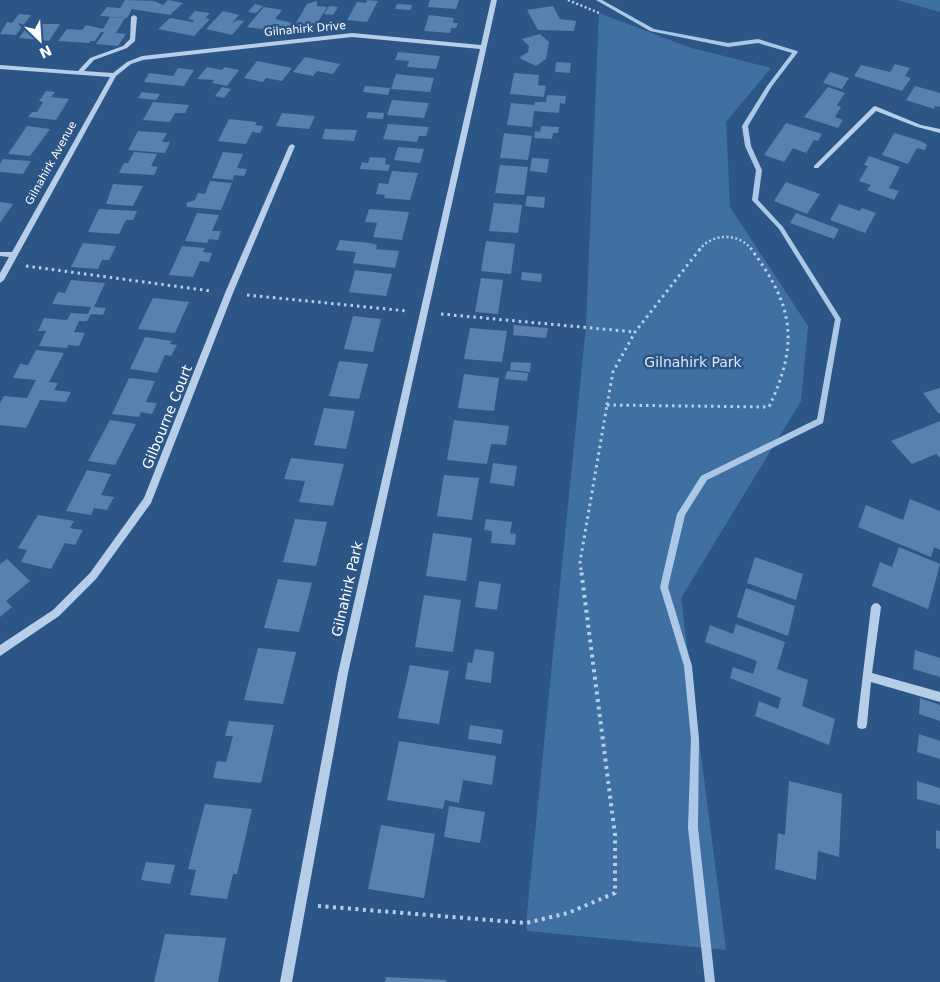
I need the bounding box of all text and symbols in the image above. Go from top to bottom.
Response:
north arrow [15,15,65,65]
street label: Gilnahirk Drive [264,19,347,39]
text: N [37,42,54,62]
street label: Gilnahirk Avenue [23,119,79,207]
park label: Gilnahirk Park [644,354,743,370]
street label: Gilbourne Court [139,362,195,471]
street label: Gilnahirk Park [328,539,366,638]

